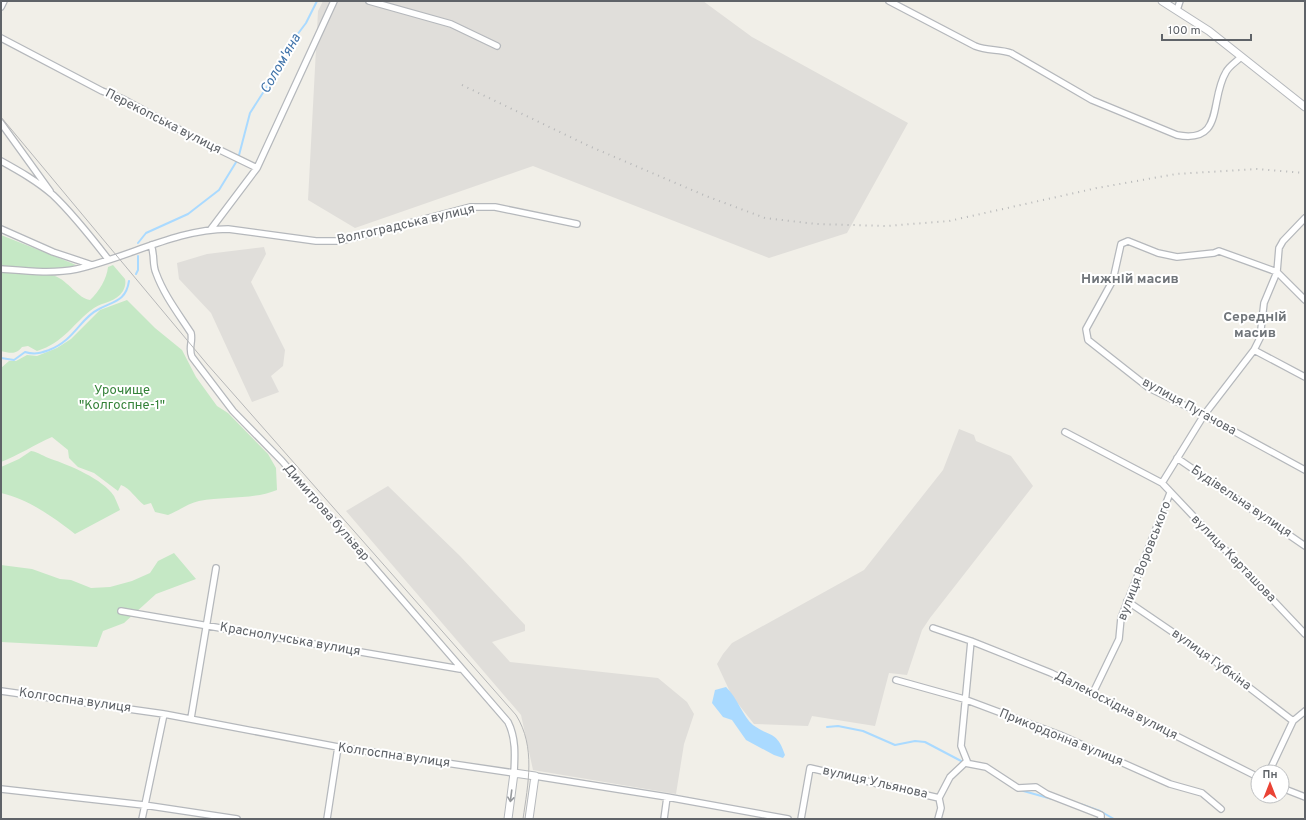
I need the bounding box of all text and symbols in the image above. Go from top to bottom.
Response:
scale bar [1162,16,1251,42]
text: 100 m [1168,23,1201,39]
water label: Солом'яна [257,30,305,97]
street label: Перекопська вулиця [102,86,224,158]
street label: Волгоградська вулиця [336,201,476,249]
district label: Нижній масив [1081,271,1179,288]
district label: Середній масив [1223,309,1287,342]
street label: вулиця Пугачова [1139,375,1239,439]
park label: Урочище "Колгоспне-1" [79,383,165,414]
street label: Димитрова бульвар [279,461,373,565]
street label: Будівельна вулиця [1187,462,1295,542]
street label: вулиця Воровського [1115,499,1175,623]
street label: вулиця Карташова [1187,512,1279,606]
street label: Краснолучська вулиця [218,620,362,660]
street label: вулиця Губкіна [1168,626,1254,694]
street label: Далекосхідна вулиця [1052,668,1180,744]
street label: Колгоспна вулиця [18,685,132,717]
street label: Прикордонна вулиця [997,706,1125,770]
street label: Колгоспна вулиця [337,740,451,772]
street label: вулиця Ульянова [821,763,929,803]
north arrow [1250,764,1290,804]
text: Пн [1263,768,1277,782]
one-way arrow [507,789,515,802]

